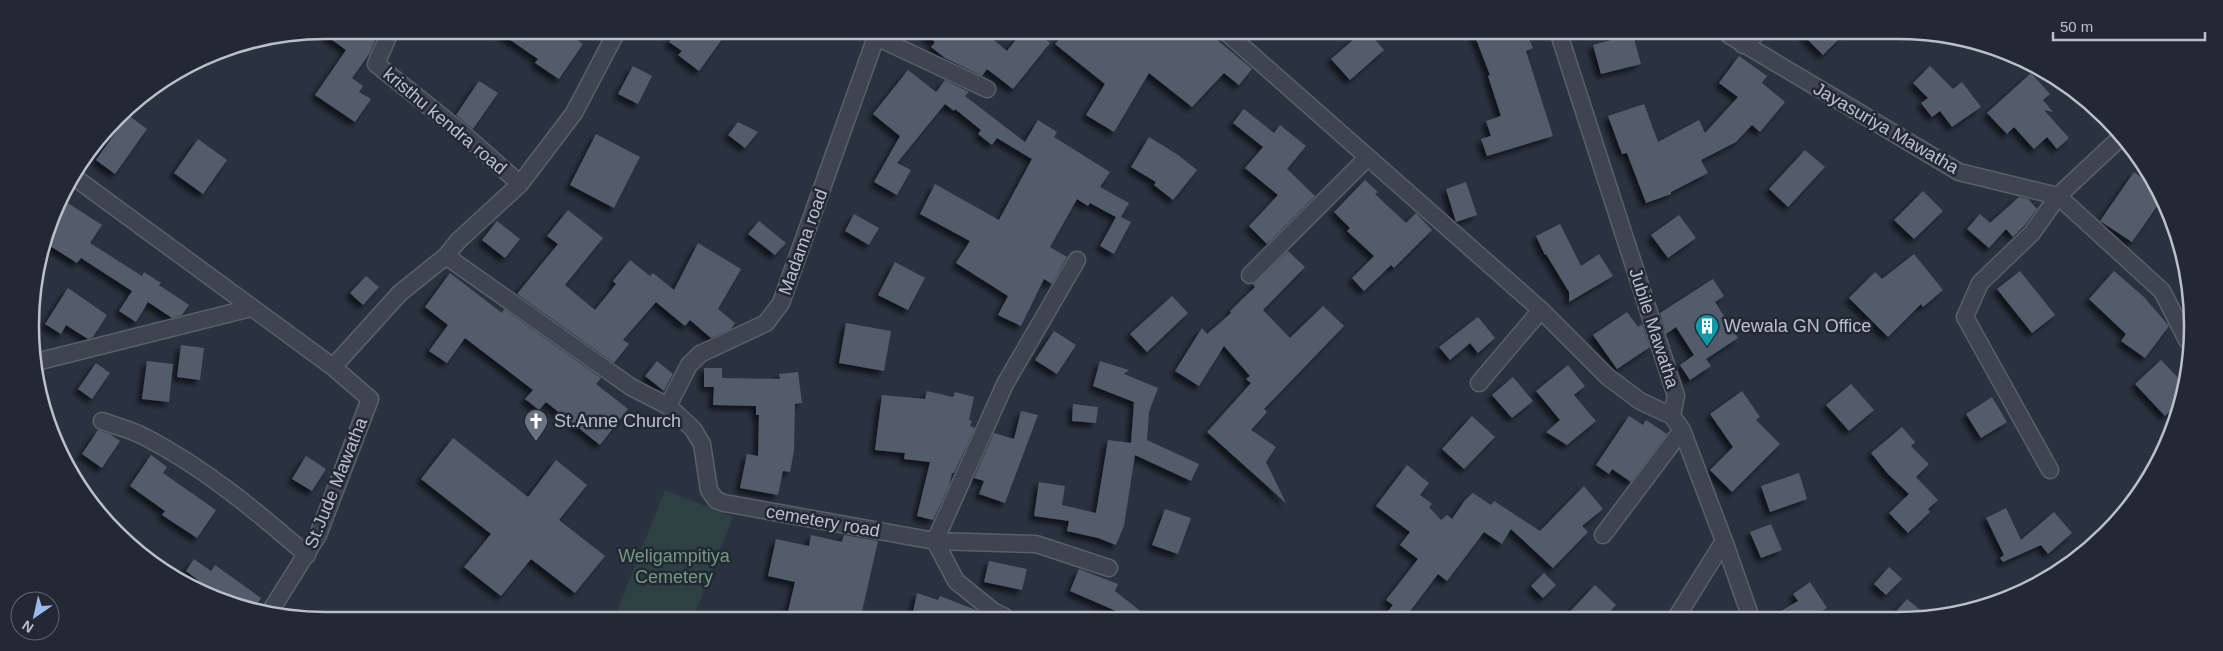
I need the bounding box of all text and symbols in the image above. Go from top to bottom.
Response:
scale bar [2053,10,2206,42]
text: 50 m [2060,18,2093,35]
street label: kristhu kendra road [380,64,510,178]
street label: Jayasuriya Mawatha [1810,78,1963,178]
street label: Madama road [775,186,831,298]
street label: Jubile Mawatha [1625,265,1683,391]
building icon: Wewala GN Office [1694,313,1720,347]
place label: Wewala GN Office [1724,316,1871,336]
church icon: St.Anne Church [523,408,549,442]
place label: St.Anne Church [554,411,681,431]
street label: St.Jude Mawatha [301,414,372,551]
street label: cemetery road [765,501,881,541]
park label: Weligampitiya Cemetery [618,546,731,587]
north arrow [10,591,60,641]
text: N [19,617,36,636]

